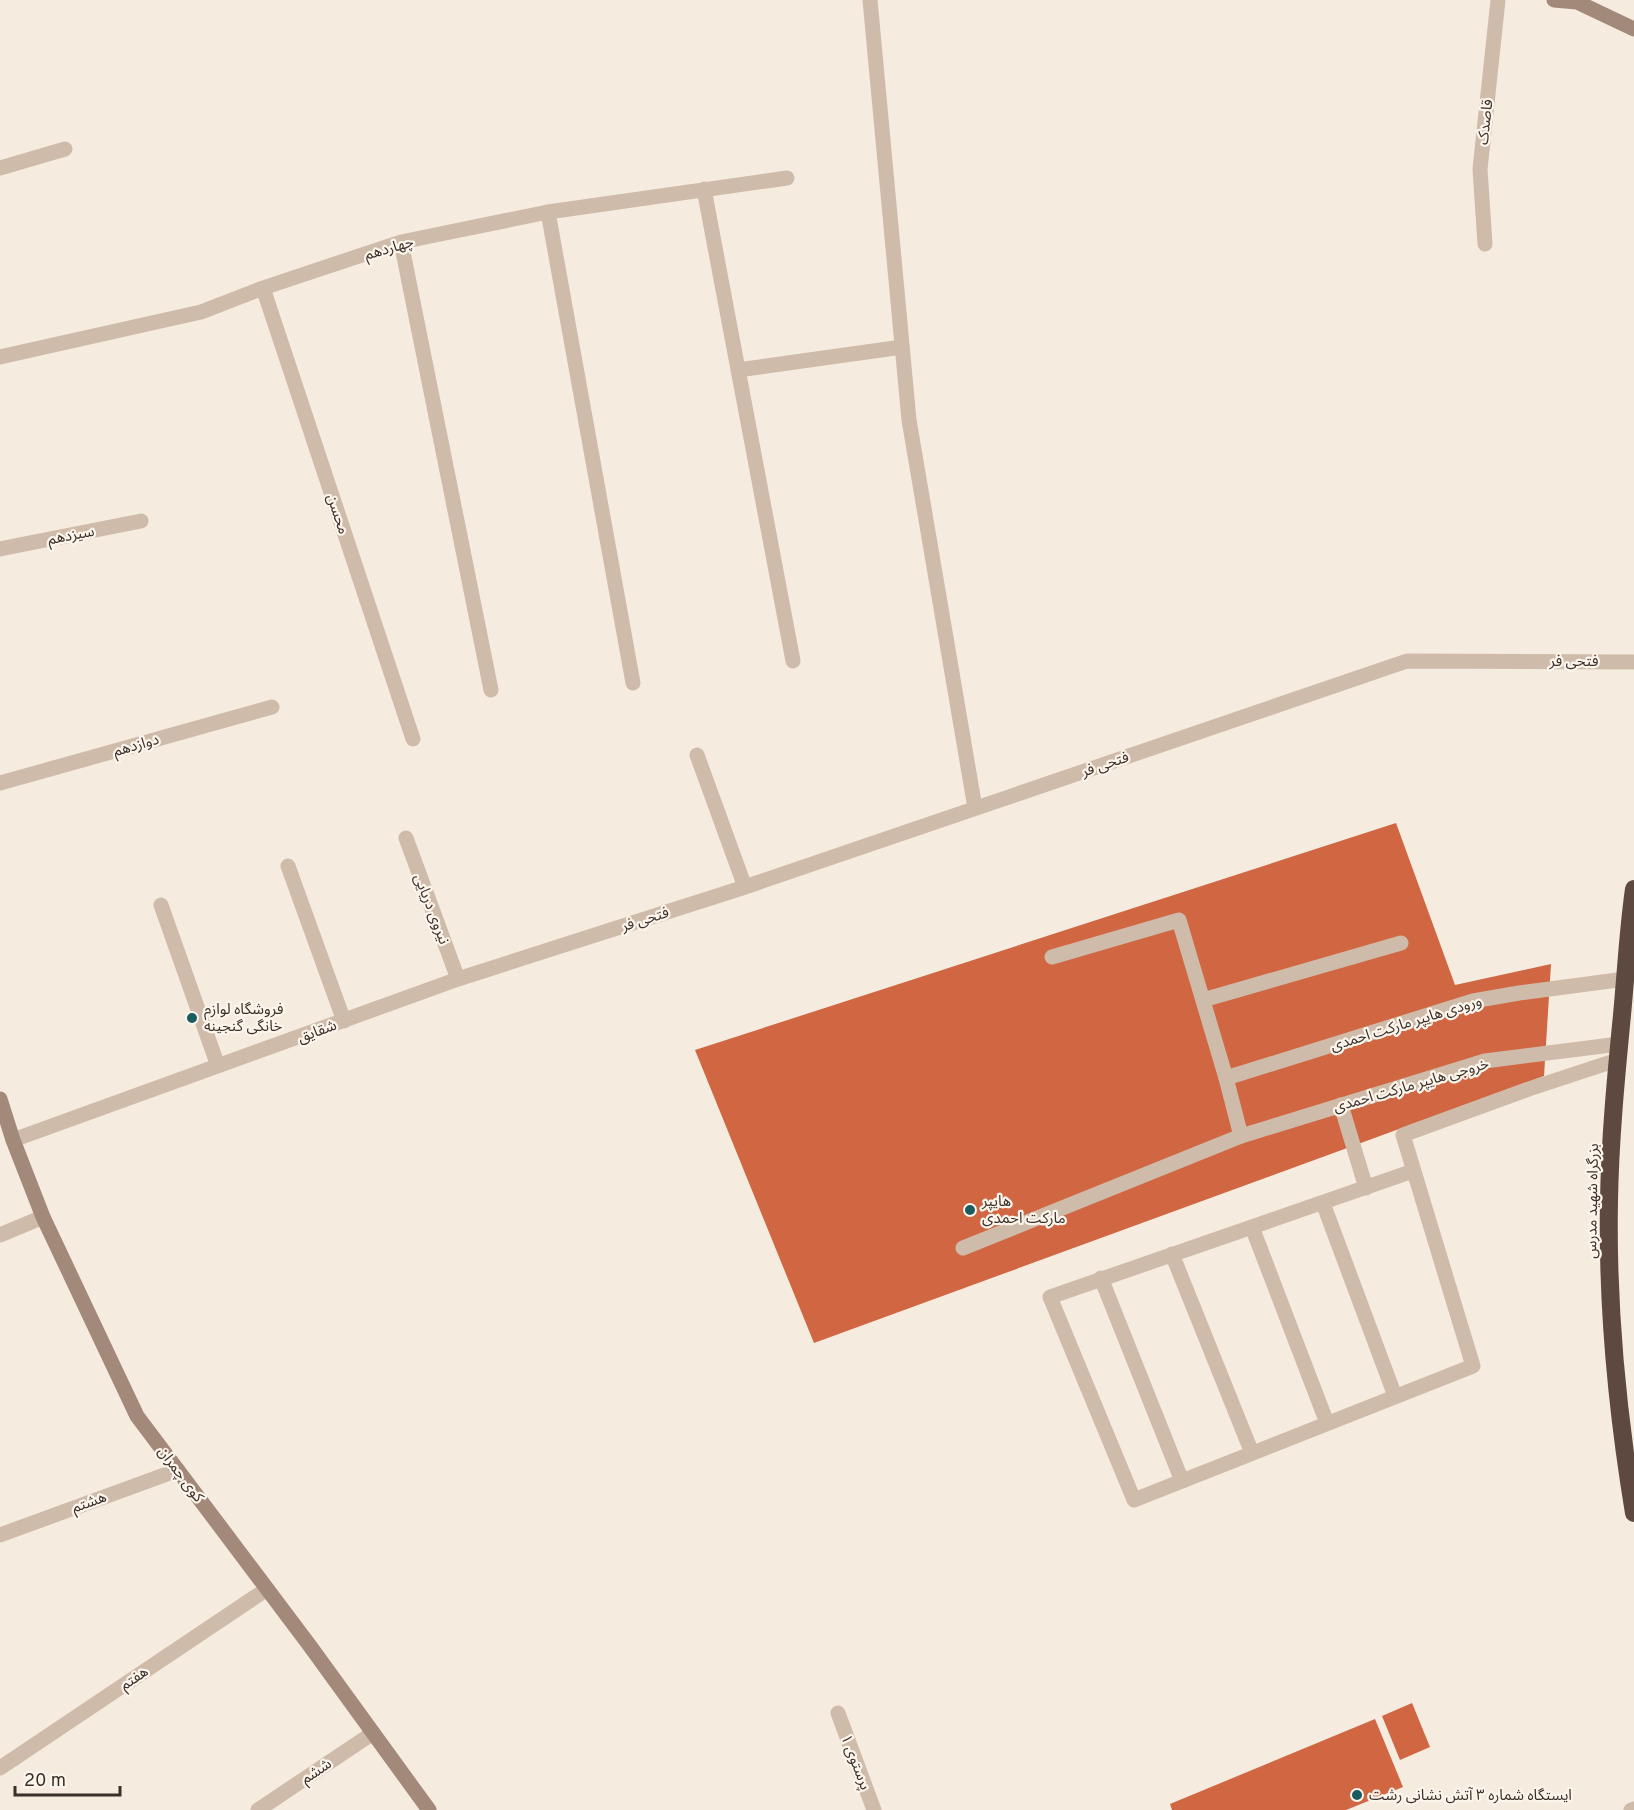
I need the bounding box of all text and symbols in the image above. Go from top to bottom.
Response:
street label: قاصدک [1475,98,1498,146]
street label: چهاردهم [363,233,416,265]
street label: محسن [321,492,352,537]
street label: سیزدهم [46,523,96,550]
street label: فتحی فر [1548,653,1599,672]
street label: دوازدهم [111,731,161,762]
street label: فتحی فر [1078,748,1132,783]
street label: نیروی دریایی [409,872,453,947]
street label: فتحی فر [618,904,672,937]
street label: ورودی هایپر مارکت احمدی [1328,992,1484,1057]
place label: فروشگاه لوازم خانگی گنجینه [204,1001,284,1037]
marker: فروشگاه لوازم خانگی گنجینه [185,1011,199,1025]
street label: شقایق [295,1017,340,1048]
street label: خروجی هایپر مارکت احمدی [1331,1055,1492,1118]
street label: بزرگراه شهید مدرس [1583,1143,1604,1259]
place label: هایپر مارکت احمدی [981,1193,1066,1229]
marker: هایپر مارکت احمدی [963,1203,977,1217]
street label: کوی چمران [153,1443,207,1507]
street label: هشتم [70,1488,109,1518]
street label: هفتم [117,1663,153,1696]
street label: پرستوی ۱ [835,1732,874,1793]
street label: ششم [298,1755,336,1789]
scale bar [15,1759,120,1797]
text: 20 m [24,1770,66,1793]
place label: ایستگاه شماره ۳ آتش نشانی رشت [1369,1787,1572,1806]
marker: ایستگاه شماره ۳ آتش نشانی رشت [1350,1788,1364,1802]

